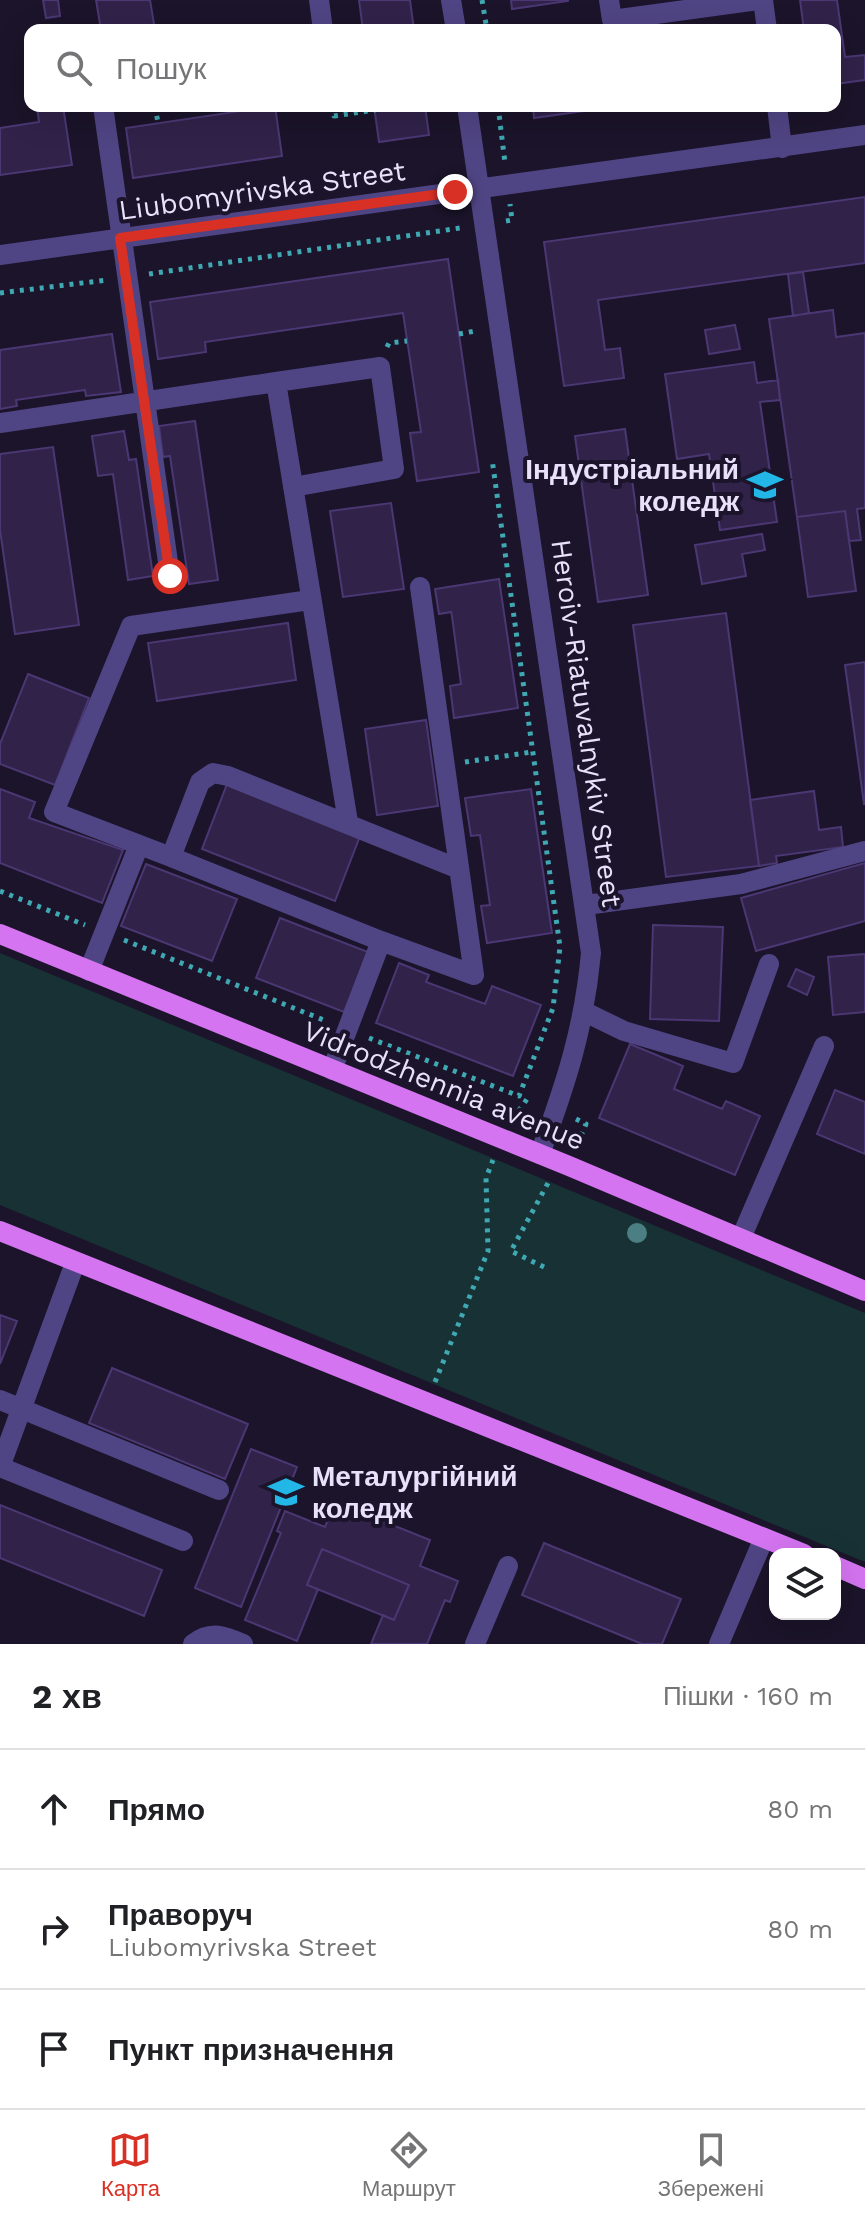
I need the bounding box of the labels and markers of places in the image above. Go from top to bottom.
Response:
place label: Індустріальний коледж [525,453,740,518]
school or university icon: Індустріальний коледж [746,466,784,504]
place label: Металургійний коледж [312,1460,518,1525]
school or university icon: Металургійний коледж [267,1473,305,1511]

